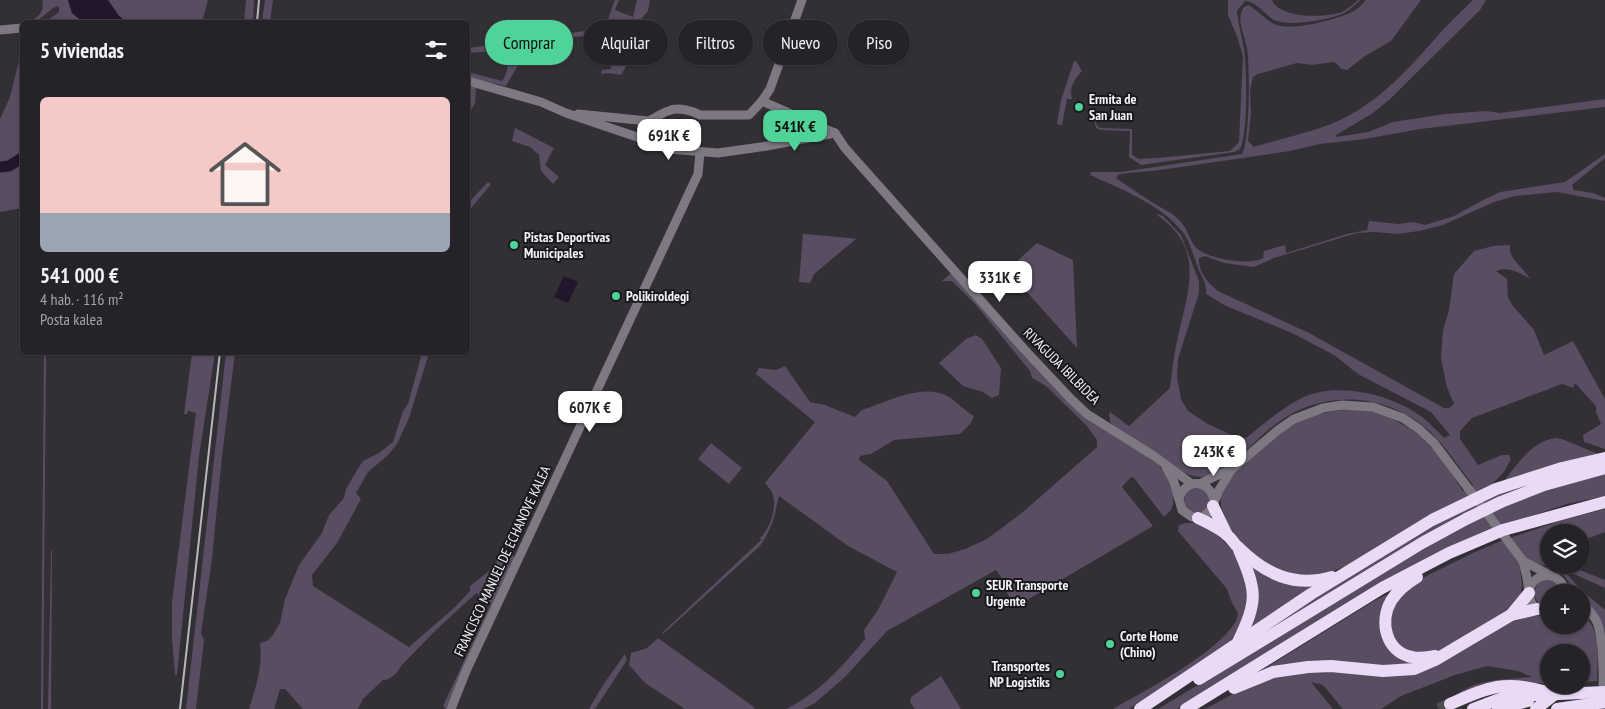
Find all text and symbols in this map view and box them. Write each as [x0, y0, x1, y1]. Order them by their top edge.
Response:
chip: Comprar [485, 20, 573, 65]
chip: Alquilar [583, 20, 668, 65]
chip: Filtros [678, 20, 753, 65]
chip: Nuevo [763, 20, 838, 65]
chip: Piso [848, 20, 910, 65]
icon: filters [422, 36, 450, 64]
text: 5 viviendas [40, 37, 124, 64]
place label: Ermita de San Juan [1089, 90, 1137, 124]
marker: Ermita de San Juan [1073, 101, 1085, 113]
pin: 541K € [754, 110, 836, 152]
text: 541K € [774, 116, 816, 136]
pin: 691K € [628, 119, 710, 161]
text: 691K € [648, 125, 690, 145]
icon: home [200, 129, 290, 219]
place label: Pistas Deportivas Municipales [524, 228, 610, 262]
marker: Pistas Deportivas Municipales [508, 239, 520, 251]
pin: 331K € [959, 260, 1041, 303]
text: 541 000 € [40, 262, 119, 289]
text: 331K € [979, 267, 1021, 287]
place label: Polikiroldegi [626, 287, 689, 305]
text: 4 hab. · 116 m² [40, 289, 124, 309]
marker: Polikiroldegi [610, 290, 622, 302]
text: Posta kalea [40, 309, 103, 329]
street label: RIVAGUDA IBILBIDEA [1020, 324, 1104, 408]
pin: 607K € [549, 390, 631, 433]
text: 607K € [569, 397, 611, 417]
pin: 243K € [1173, 434, 1255, 477]
text: 243K € [1193, 441, 1235, 461]
street label: FRANCISCO MANUEL DE ECHANOVE KALEA [450, 462, 554, 659]
map controls [1540, 524, 1590, 694]
button: layers [1540, 524, 1590, 574]
place label: SEUR Transporte Urgente [986, 576, 1068, 610]
button: + [1540, 584, 1590, 634]
marker: SEUR Transporte Urgente [970, 587, 982, 599]
place label: Corte Home (Chino) [1120, 627, 1179, 661]
marker: Corte Home (Chino) [1104, 638, 1116, 650]
button: − [1540, 644, 1590, 694]
place label: Transportes NP Logistiks [989, 657, 1050, 691]
marker: Transportes NP Logistiks [1054, 668, 1066, 680]

